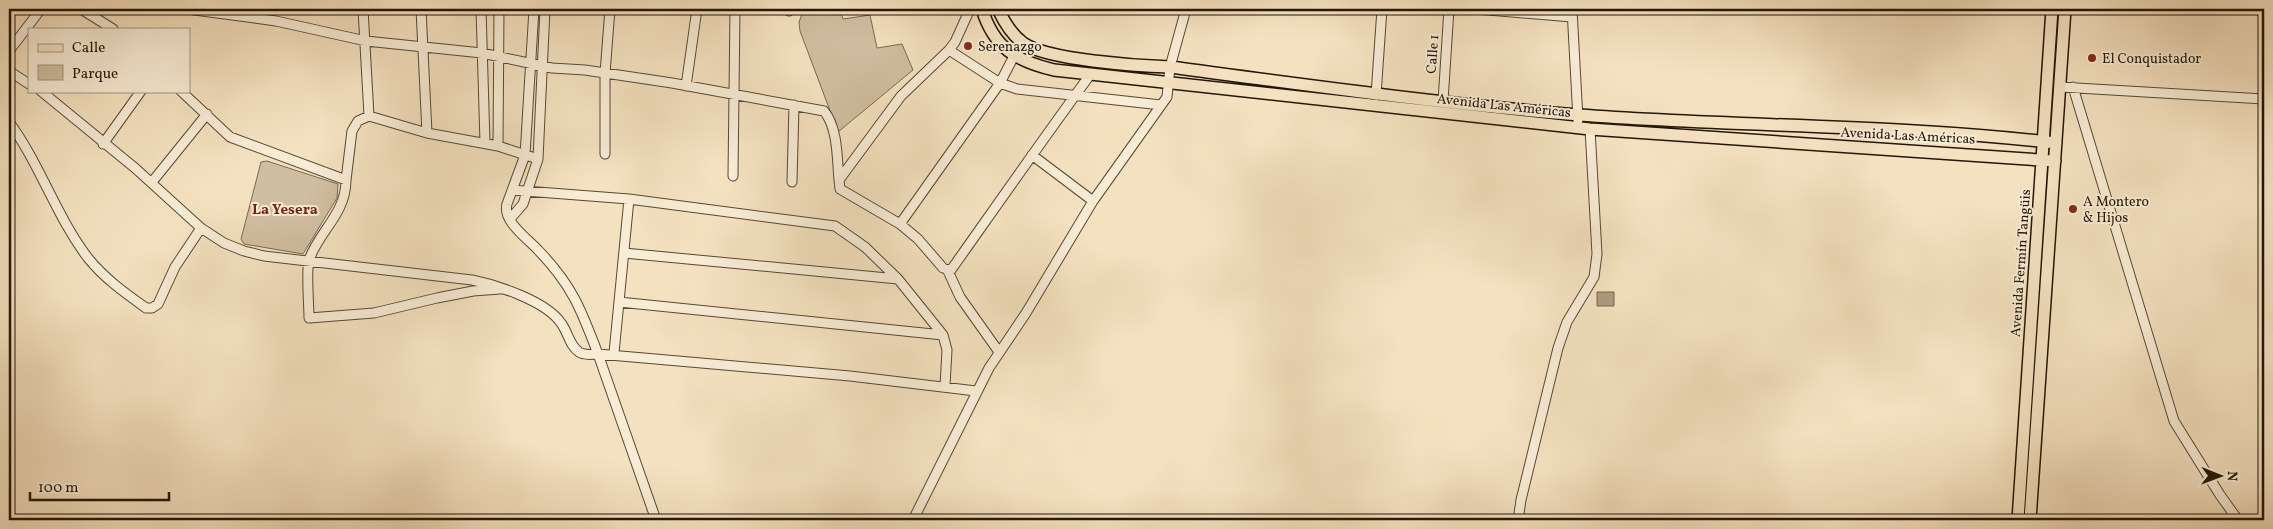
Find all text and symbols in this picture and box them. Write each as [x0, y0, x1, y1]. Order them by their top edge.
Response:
legend [28, 28, 190, 92]
street label: Calle 1 [1423, 34, 1444, 74]
text: Calle [72, 38, 105, 59]
place label: Serenazgo [978, 38, 1042, 57]
marker: Serenazgo [962, 40, 974, 52]
place label: El Conquistador [2102, 50, 2201, 69]
marker: El Conquistador [2086, 52, 2098, 64]
text: Parque [72, 64, 118, 85]
street label: Avenida Las Américas [1436, 90, 1572, 123]
street label: Avenida Las Américas [1840, 123, 1976, 150]
street label: Avenida Fermín Tangüis [2007, 189, 2036, 338]
place label: A Montero & Hijos [2083, 193, 2149, 228]
district label: La Yesera [252, 200, 318, 221]
marker: A Montero & Hijos [2067, 203, 2079, 215]
north arrow [2196, 452, 2246, 502]
scale bar [30, 469, 169, 501]
text: N [2222, 471, 2241, 481]
text: 100 m [38, 478, 78, 499]

